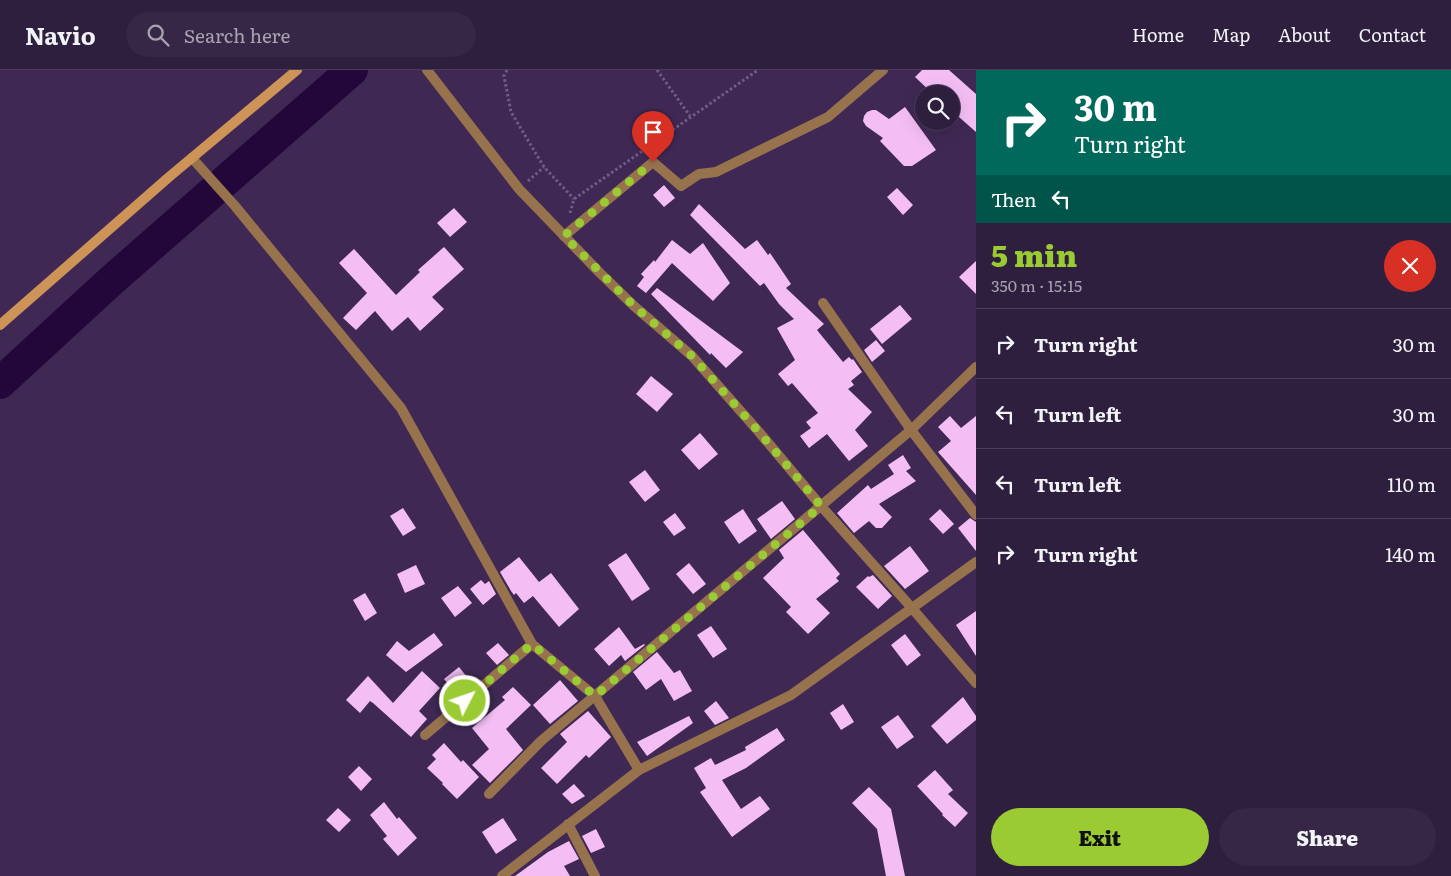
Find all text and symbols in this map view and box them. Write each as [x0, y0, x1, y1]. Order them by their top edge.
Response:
search box [126, 12, 476, 57]
text: Navio [25, 17, 96, 52]
icon: search [144, 21, 172, 49]
text: Search here [184, 21, 290, 49]
text: Home [1132, 21, 1184, 48]
text: Map [1212, 21, 1250, 48]
text: About [1278, 21, 1331, 48]
text: Contact [1359, 21, 1426, 48]
text: 30 m [1074, 80, 1157, 132]
map controls [915, 85, 960, 130]
button: search [915, 85, 960, 130]
icon: right [991, 90, 1056, 155]
pin [632, 111, 674, 162]
icon: arrive [639, 118, 667, 146]
text: Turn right [1074, 127, 1186, 160]
text: Then [991, 185, 1037, 213]
icon: left [1047, 185, 1075, 213]
text: 5 min [991, 232, 1077, 276]
button: close [1384, 240, 1436, 292]
text: 350 m · 15:15 [991, 273, 1082, 297]
icon: right [991, 330, 1019, 358]
text: Turn right [1034, 330, 1138, 358]
text: 30 m [1392, 330, 1436, 358]
icon: left [991, 400, 1019, 428]
text: Turn left [1034, 400, 1121, 428]
text: 30 m [1392, 400, 1436, 428]
icon: left [991, 470, 1019, 498]
text: Turn left [1034, 470, 1121, 498]
text: 110 m [1387, 470, 1436, 498]
icon: right [991, 540, 1019, 568]
text: Turn right [1034, 540, 1138, 568]
text: 140 m [1385, 540, 1436, 568]
position arrow [438, 674, 490, 726]
button: Exit [991, 808, 1209, 866]
button: Share [1219, 808, 1436, 866]

